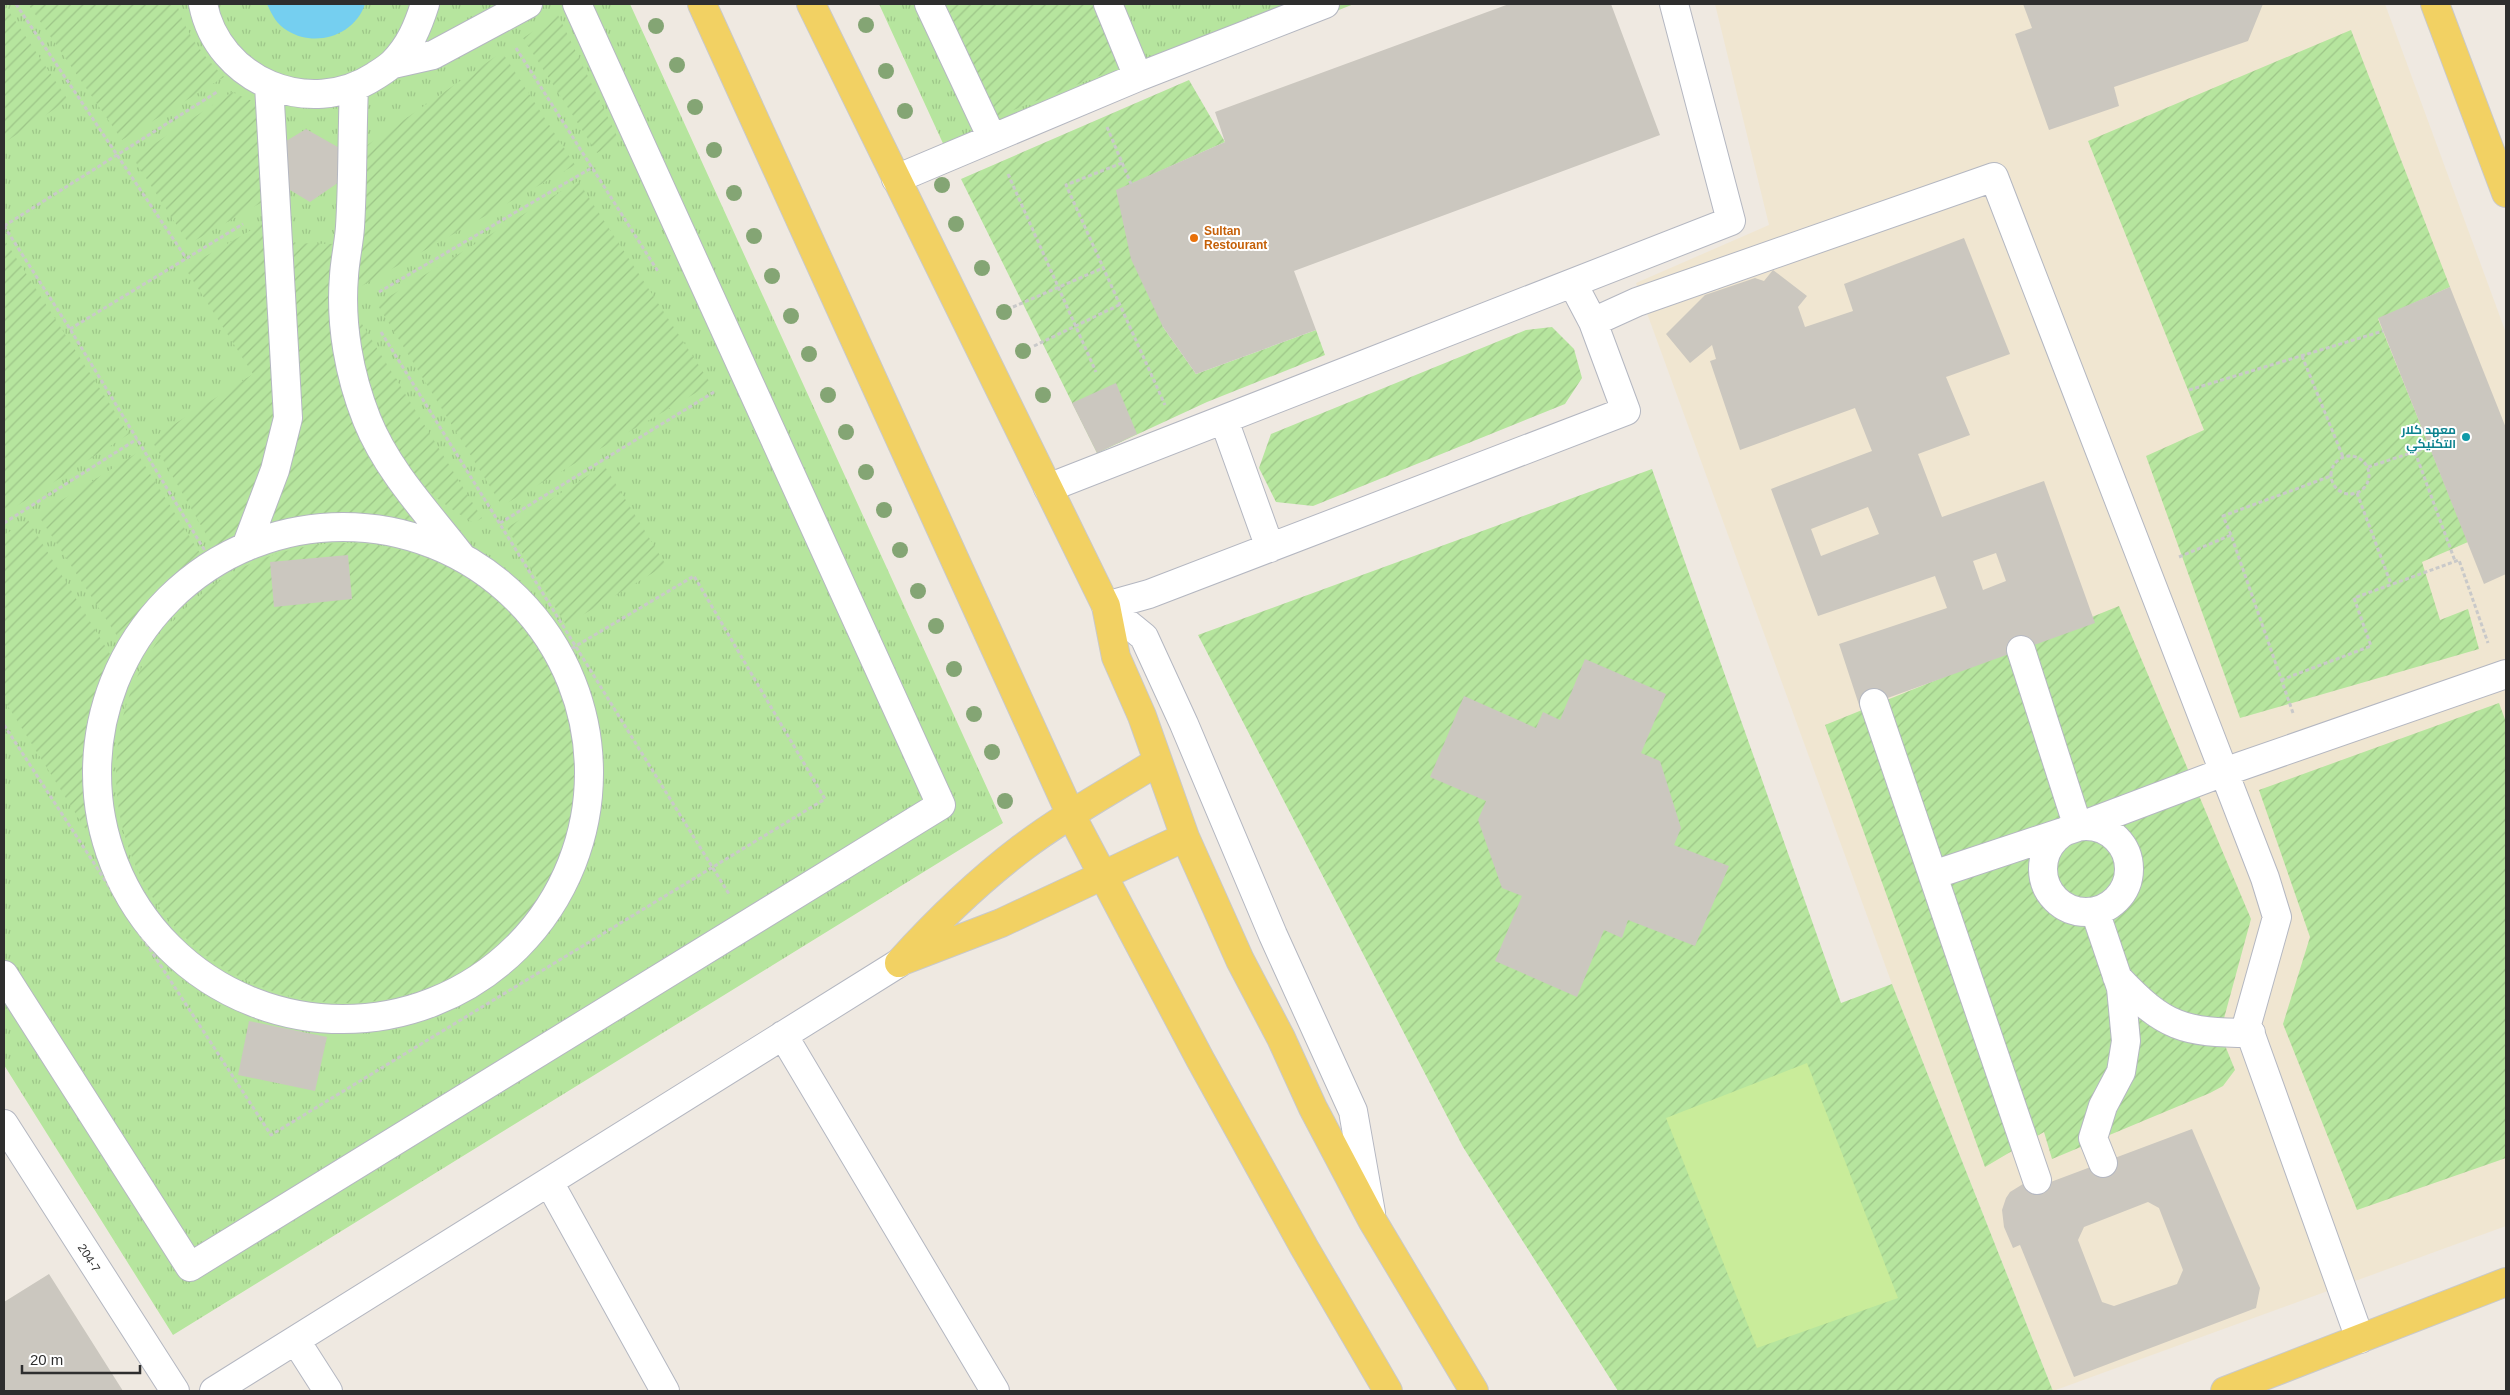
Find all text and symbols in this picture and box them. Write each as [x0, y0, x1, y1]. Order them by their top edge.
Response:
place label: Sultan Restourant [1204, 224, 1267, 252]
marker: Sultan Restourant [1188, 232, 1200, 244]
place label: معهد كلار التكنيكي [2400, 423, 2456, 454]
marker: معهد كلار التكنيكي [2460, 431, 2472, 443]
street label: 204-7 [75, 1241, 103, 1275]
scale bar [22, 1342, 140, 1374]
text: 20 m [30, 1351, 63, 1368]

